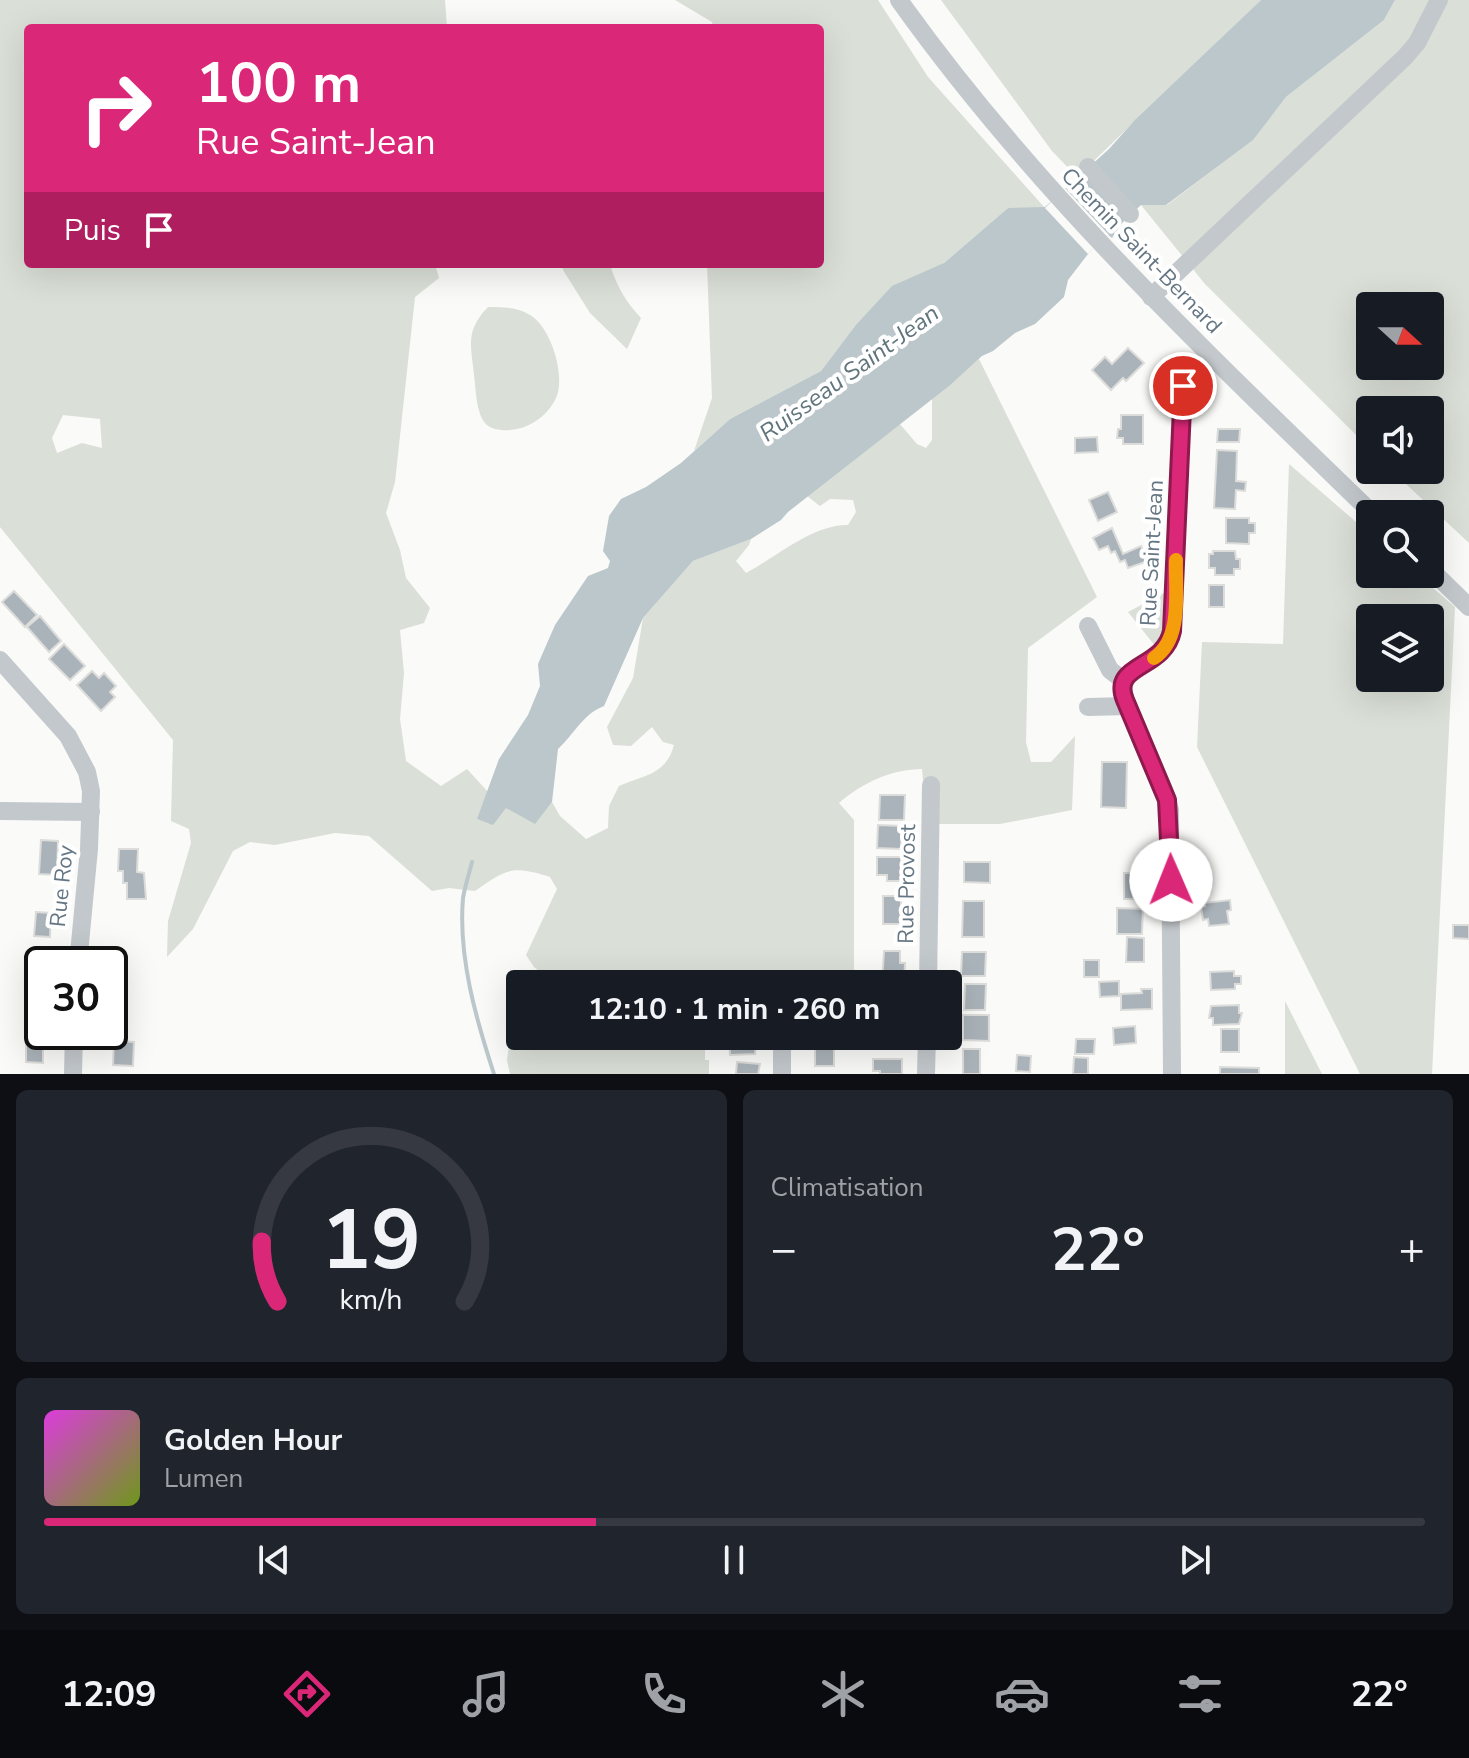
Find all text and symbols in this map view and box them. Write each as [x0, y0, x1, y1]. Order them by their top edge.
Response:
text: 100 m [196, 45, 361, 122]
icon: right [64, 56, 168, 160]
text: Rue Saint-Jean [196, 118, 436, 167]
street label: Chemin Saint-Bernard [1054, 161, 1228, 340]
icon: arrive [137, 208, 181, 252]
text: Puis [64, 210, 121, 251]
north arrow [1356, 292, 1444, 380]
map controls [1356, 292, 1444, 692]
water label: Ruisseau Saint-Jean [753, 297, 945, 449]
pin [1149, 352, 1217, 420]
icon: arrive [1161, 364, 1205, 408]
button: sound [1356, 396, 1444, 484]
street label: Rue Saint-Jean [1133, 479, 1171, 627]
button: search [1356, 500, 1444, 588]
button: layers [1356, 604, 1444, 692]
street label: Rue Provost [891, 824, 923, 944]
position arrow [1129, 838, 1213, 922]
street label: Rue Roy [43, 843, 81, 929]
speed limit sign: 30 [24, 946, 128, 1050]
text: 12:10 · 1 min · 260 m [588, 989, 880, 1030]
text: Climatisation [771, 1170, 924, 1205]
text: 19 [321, 1184, 421, 1297]
text: 22° [1050, 1209, 1145, 1291]
text: − [771, 1220, 797, 1280]
text: + [1399, 1220, 1425, 1280]
text: km/h [340, 1280, 403, 1319]
text: Golden Hour [164, 1420, 342, 1461]
text: Lumen [164, 1461, 243, 1496]
icon: previous [252, 1538, 296, 1582]
icon: pause [712, 1538, 756, 1582]
icon: next [1173, 1538, 1217, 1582]
icon: directions [279, 1666, 335, 1722]
icon: music [458, 1666, 514, 1722]
icon: phone [636, 1666, 692, 1722]
icon: climate [815, 1666, 871, 1722]
icon: car [994, 1666, 1050, 1722]
icon: filters [1172, 1666, 1228, 1722]
text: 12:09 [61, 1670, 157, 1719]
text: 22° [1351, 1670, 1408, 1719]

